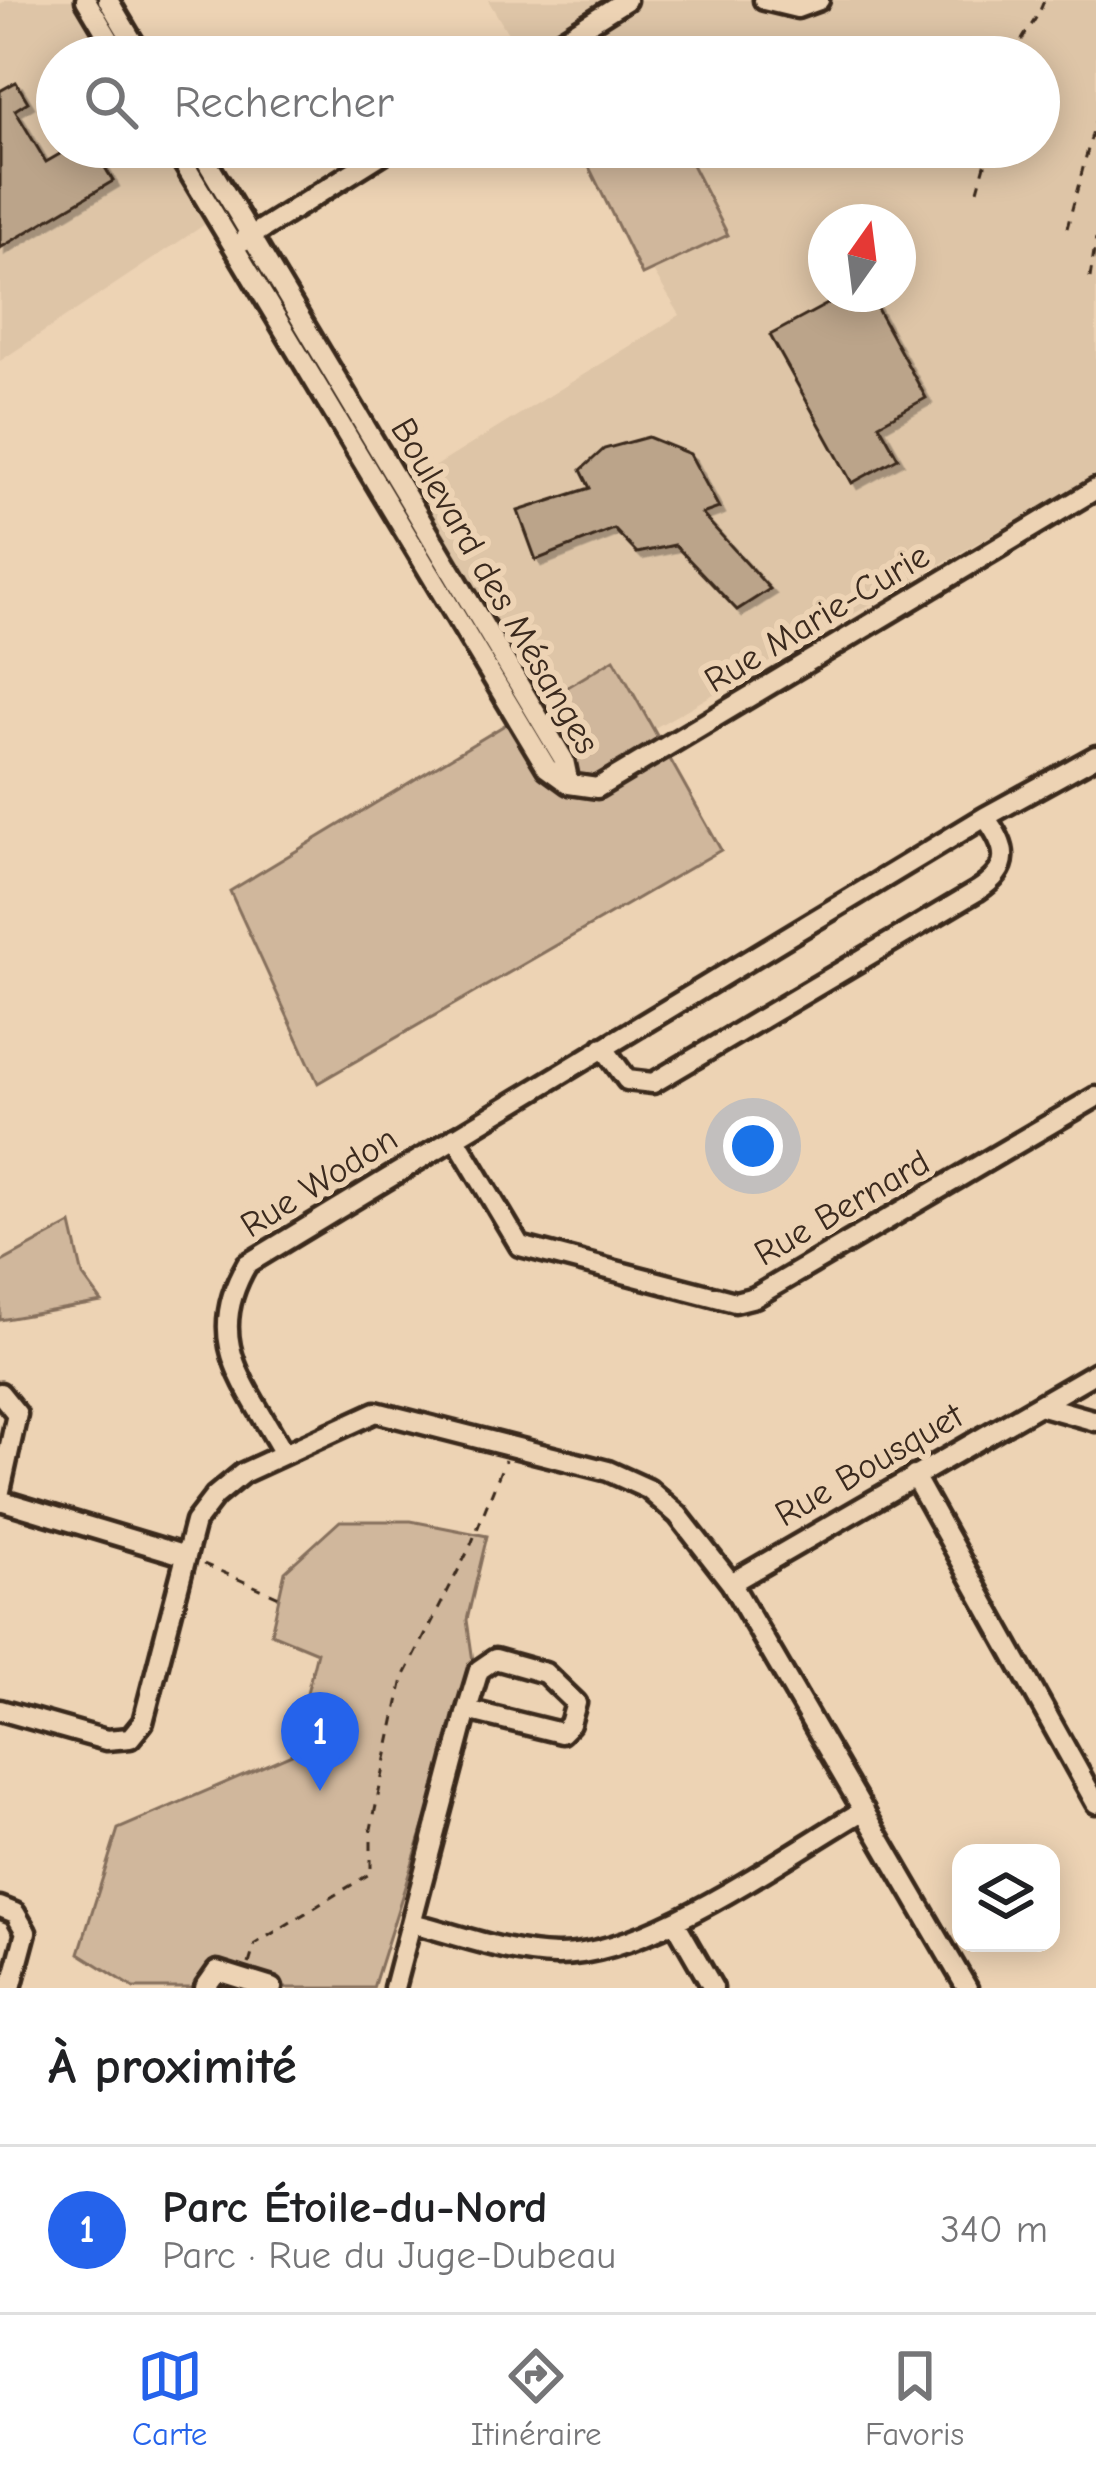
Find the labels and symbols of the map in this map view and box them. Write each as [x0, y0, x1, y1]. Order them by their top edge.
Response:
north arrow [808, 204, 916, 312]
street label: Boulevard des Mésanges [382, 411, 608, 761]
street label: Rue Marie-Curie [697, 535, 937, 701]
your location [723, 1116, 783, 1176]
street label: Rue Wodon [233, 1118, 405, 1246]
street label: Rue Bernard [747, 1141, 937, 1275]
street label: Rue Bousquet [768, 1394, 972, 1535]
pin: 1 [281, 1692, 359, 1791]

